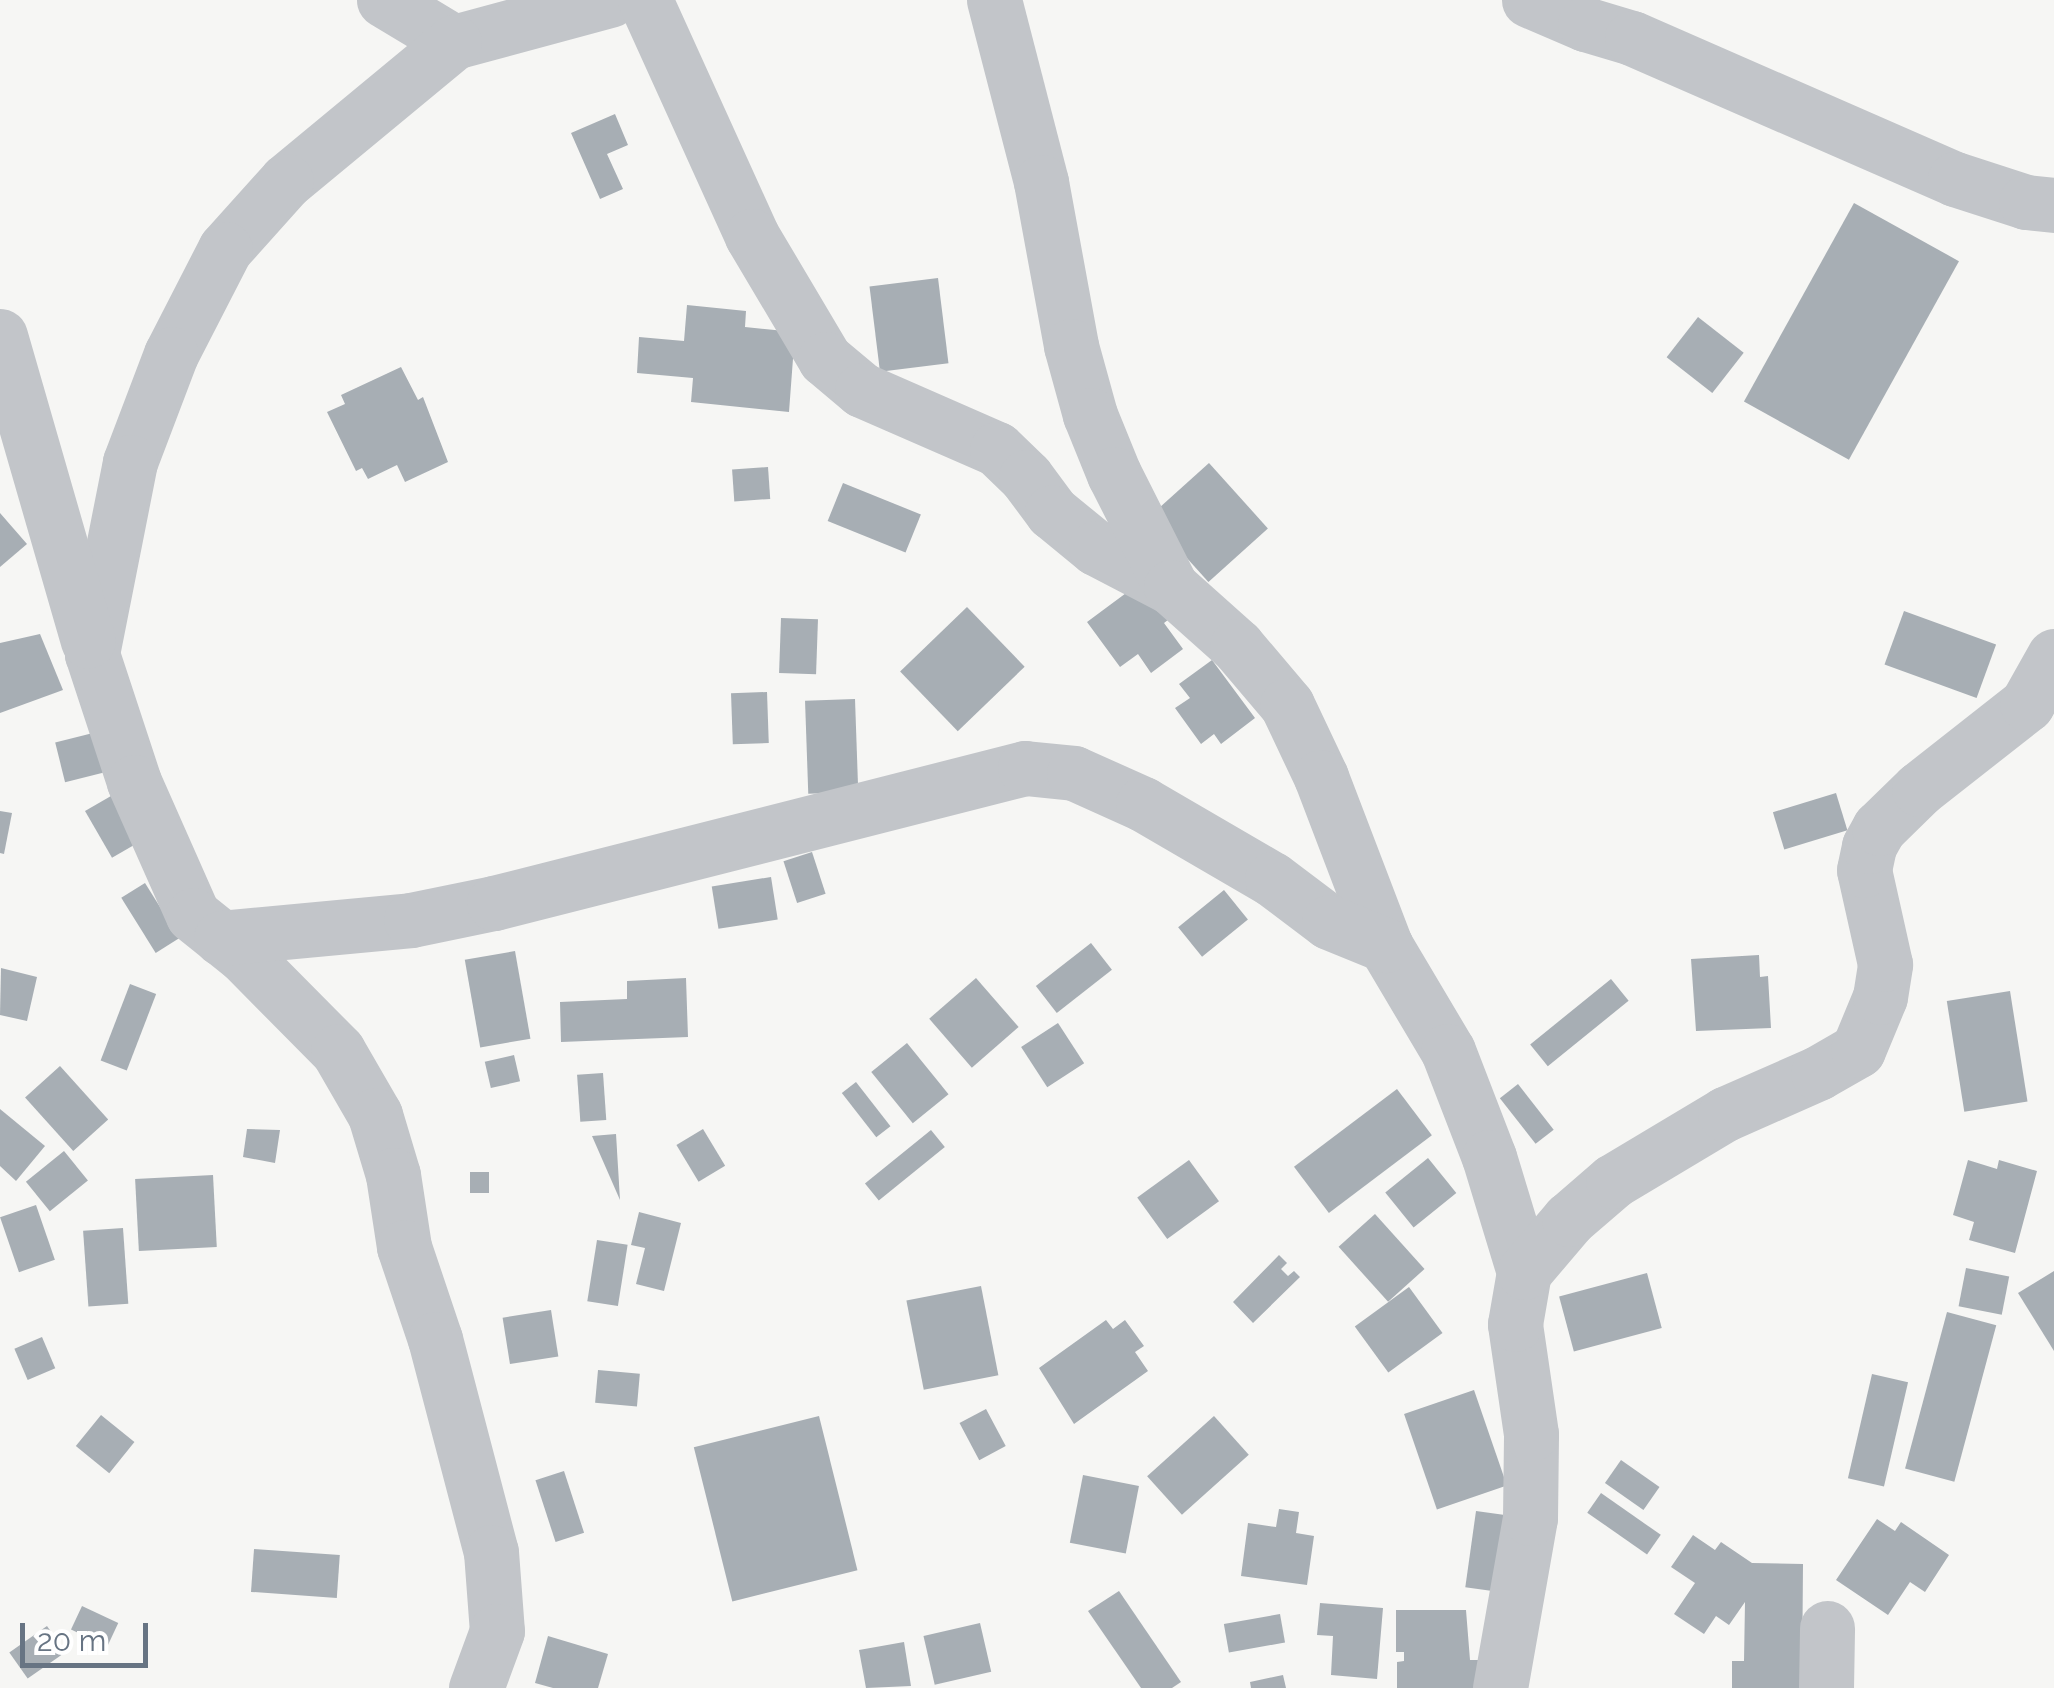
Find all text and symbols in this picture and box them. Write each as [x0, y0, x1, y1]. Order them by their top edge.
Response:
scale bar [25, 1603, 152, 1665]
text: 20 m [37, 1623, 106, 1658]

